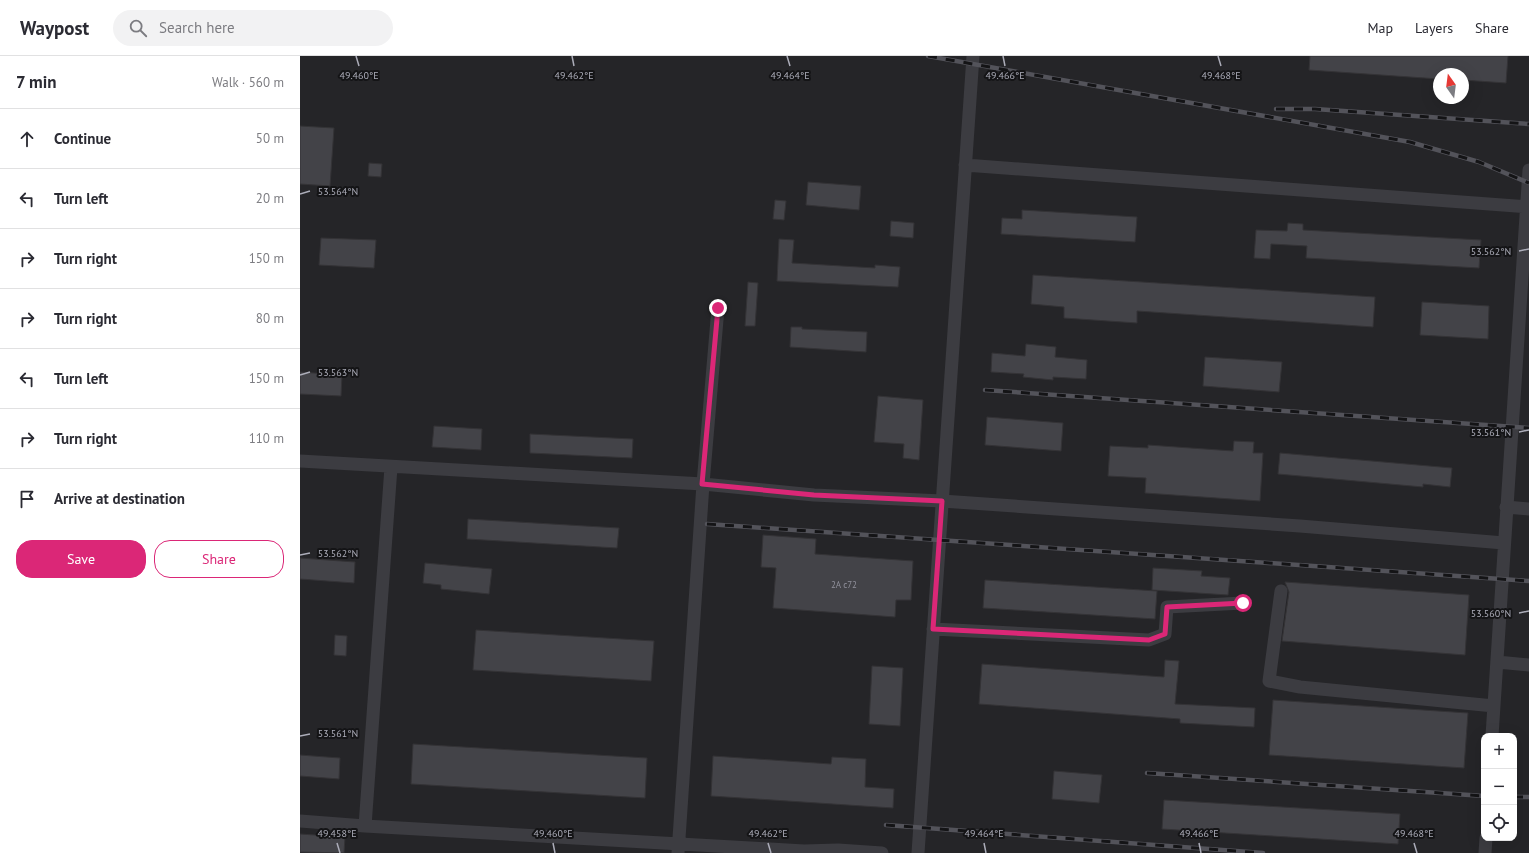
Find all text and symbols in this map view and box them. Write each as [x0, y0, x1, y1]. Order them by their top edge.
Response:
search box [113, 10, 393, 46]
text: Waypost [20, 16, 89, 40]
icon: search [127, 17, 149, 39]
text: Search here [159, 18, 235, 37]
text: Map [1367, 19, 1393, 37]
text: Layers [1415, 19, 1453, 37]
text: Share [1475, 19, 1509, 37]
north arrow [1433, 68, 1469, 104]
text: 49.460°E [340, 69, 379, 82]
text: 49.462°E [555, 69, 594, 82]
text: 49.464°E [771, 69, 810, 82]
text: 49.466°E [986, 69, 1025, 82]
text: 49.468°E [1202, 69, 1241, 82]
text: 7 min [16, 71, 57, 93]
text: Walk · 560 m [212, 74, 284, 91]
icon: ahead [16, 128, 38, 150]
text: Continue [54, 129, 111, 148]
text: 50 m [256, 130, 284, 147]
text: 53.564°N [318, 185, 358, 198]
icon: left [16, 188, 38, 210]
text: Turn left [54, 189, 108, 208]
text: 20 m [256, 190, 284, 207]
text: 53.562°N [1471, 245, 1511, 258]
icon: right [16, 248, 38, 270]
text: Turn right [54, 249, 117, 268]
text: 150 m [249, 250, 284, 267]
route end [709, 299, 727, 317]
icon: right [16, 308, 38, 330]
text: Turn right [54, 309, 117, 328]
text: 80 m [256, 310, 284, 327]
text: 53.563°N [318, 366, 358, 379]
icon: left [16, 368, 38, 390]
text: Turn left [54, 369, 108, 388]
text: 150 m [249, 370, 284, 387]
text: 53.561°N [1471, 426, 1511, 439]
icon: right [16, 428, 38, 450]
text: Turn right [54, 429, 117, 448]
text: 110 m [249, 430, 284, 447]
icon: arrive [16, 488, 38, 510]
text: Arrive at destination [54, 489, 185, 508]
button: Save [16, 540, 146, 578]
button: Share [154, 540, 284, 578]
text: 53.562°N [318, 547, 358, 560]
house number: 2А с72 [831, 579, 857, 590]
route start [1234, 594, 1252, 612]
text: 53.560°N [1471, 607, 1511, 620]
text: 53.561°N [318, 727, 358, 740]
map controls [1481, 733, 1517, 841]
button: + [1481, 733, 1517, 769]
button: − [1481, 769, 1517, 805]
button: locate [1481, 805, 1517, 841]
text: 49.458°E [318, 827, 357, 840]
text: 49.460°E [534, 827, 573, 840]
text: 49.462°E [749, 827, 788, 840]
text: 49.464°E [965, 827, 1004, 840]
text: 49.466°E [1180, 827, 1219, 840]
text: 49.468°E [1395, 827, 1434, 840]

